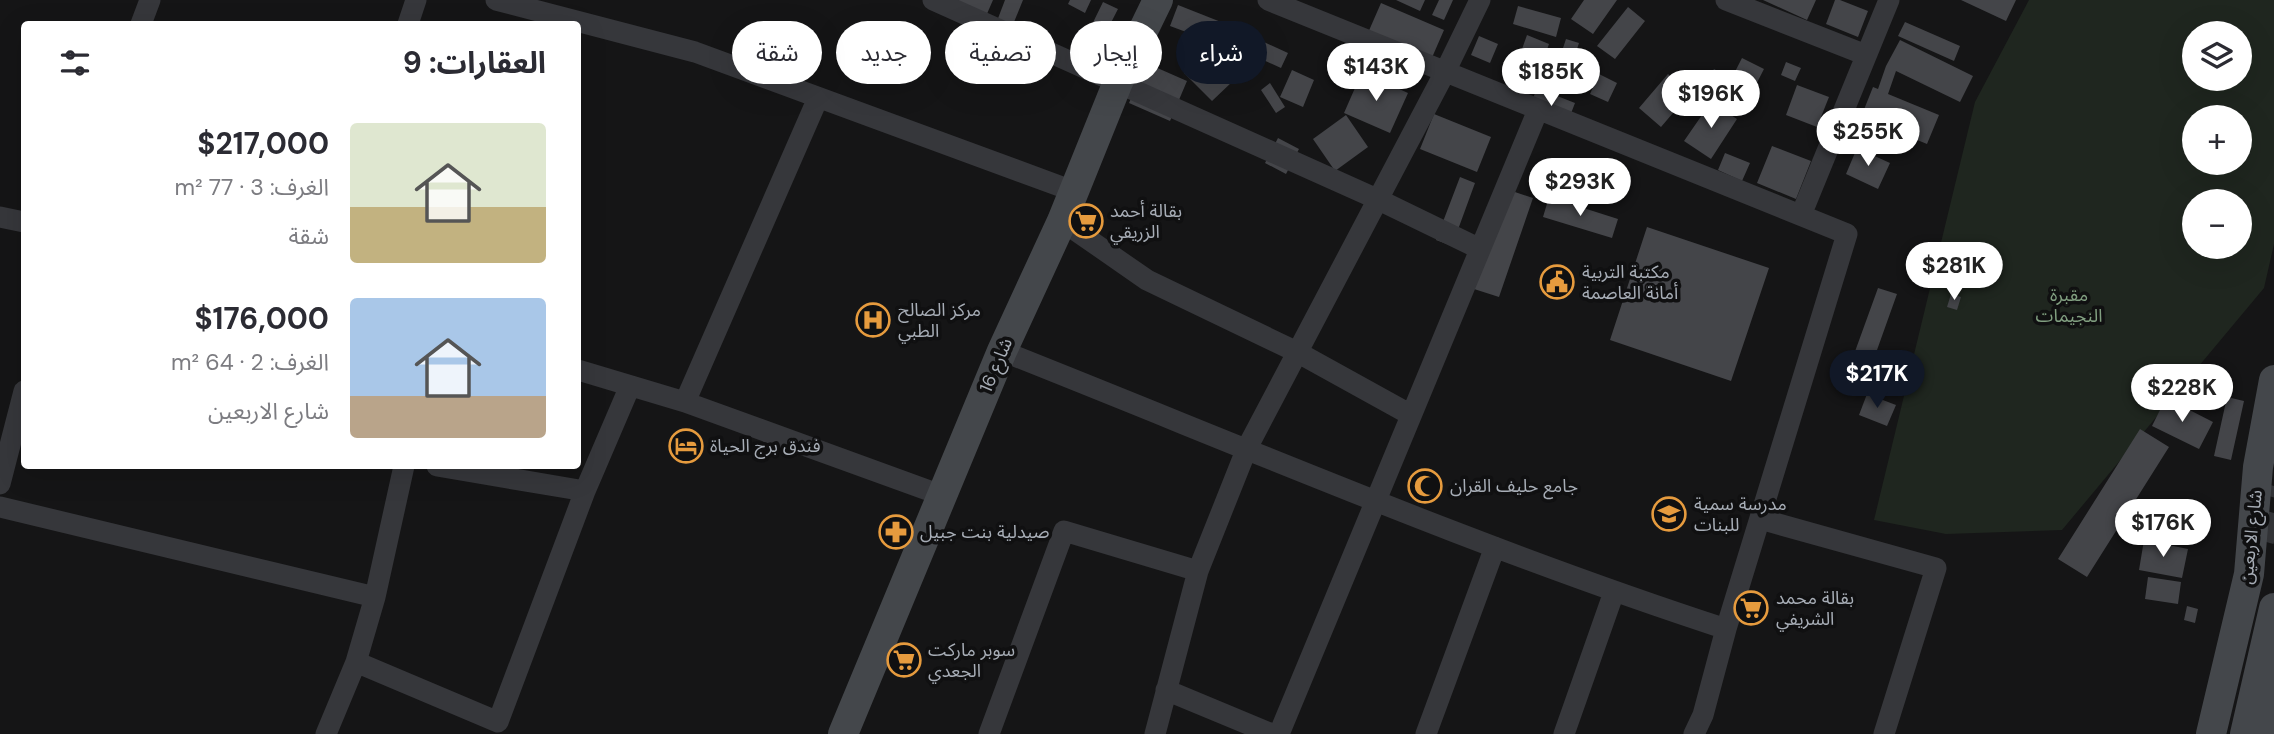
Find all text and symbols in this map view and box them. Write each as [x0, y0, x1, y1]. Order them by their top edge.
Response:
chip: شقة [732, 21, 822, 84]
chip: جديد [836, 21, 931, 84]
chip: تصفية [945, 21, 1056, 84]
chip: إيجار [1070, 21, 1162, 84]
chip: شراء [1176, 21, 1267, 84]
map controls [2182, 21, 2252, 259]
button: layers [2182, 21, 2252, 91]
text: العقارات: 9 [403, 43, 546, 82]
pin: $143K [1327, 43, 1425, 103]
icon: filters [56, 44, 94, 82]
pin: $185K [1502, 48, 1600, 108]
text: $143K [1343, 51, 1409, 81]
text: $185K [1518, 56, 1584, 86]
pin: $196K [1662, 71, 1760, 130]
text: $196K [1678, 78, 1744, 108]
button: + [2182, 105, 2252, 175]
pin: $255K [1819, 108, 1917, 168]
text: $255K [1833, 116, 1903, 146]
text: $217,000 [197, 124, 329, 163]
icon: home [406, 151, 490, 235]
pin: $293K [1531, 158, 1629, 218]
text: $293K [1545, 166, 1615, 196]
text: الغرف: 3 · 77 m² [175, 172, 329, 202]
button: − [2182, 189, 2252, 259]
place label: بقالة أحمد الزريقي [1110, 199, 1182, 245]
supermarket icon: بقالة أحمد الزريقي [1067, 202, 1105, 240]
text: شقة [288, 221, 329, 251]
pin: $281K [1905, 243, 2003, 302]
text: $281K [1922, 250, 1986, 280]
place label: مكتبة التربية أمانة العاصمة [1582, 260, 1678, 305]
public building icon: مكتبة التربية أمانة العاصمة [1538, 263, 1576, 301]
park label: مقبرة النجيمات [2036, 283, 2102, 328]
place label: مركز الصالح الطبي [898, 298, 981, 344]
text: $176,000 [194, 299, 329, 338]
hospital icon: مركز الصالح الطبي [854, 301, 892, 339]
icon: home [406, 326, 490, 410]
street label: شارع 16 [974, 334, 1020, 397]
text: الغرف: 2 · 64 m² [171, 347, 329, 377]
pin: $217K [1828, 350, 1926, 410]
text: $217K [1846, 358, 1908, 388]
pin: $228K [2133, 364, 2231, 424]
text: $228K [2147, 372, 2217, 402]
text: شارع الاربعين [208, 396, 329, 426]
hotel icon: فندق برج الحياة [667, 427, 705, 465]
place label: فندق برج الحياة [710, 434, 820, 459]
mosque icon: جامع حليف القران [1406, 467, 1444, 505]
place label: جامع حليف القران [1450, 474, 1578, 500]
street label: شارع الاربعين [2234, 489, 2270, 586]
place label: مدرسة سمية للبنات [1694, 492, 1787, 537]
school or university icon: مدرسة سمية للبنات [1650, 495, 1688, 533]
pin: $176K [2114, 500, 2212, 559]
text: $176K [2131, 507, 2195, 537]
pharmacy icon: صيدلية بنت جبيل [877, 513, 915, 551]
place label: صيدلية بنت جبيل [920, 520, 1050, 544]
place label: بقالة محمد الشريفي [1776, 586, 1854, 632]
supermarket icon: بقالة محمد الشريفي [1732, 589, 1770, 627]
place label: سوبر ماركت الجعدي [928, 638, 1015, 684]
supermarket icon: سوبر ماركت الجعدي [885, 641, 923, 679]

